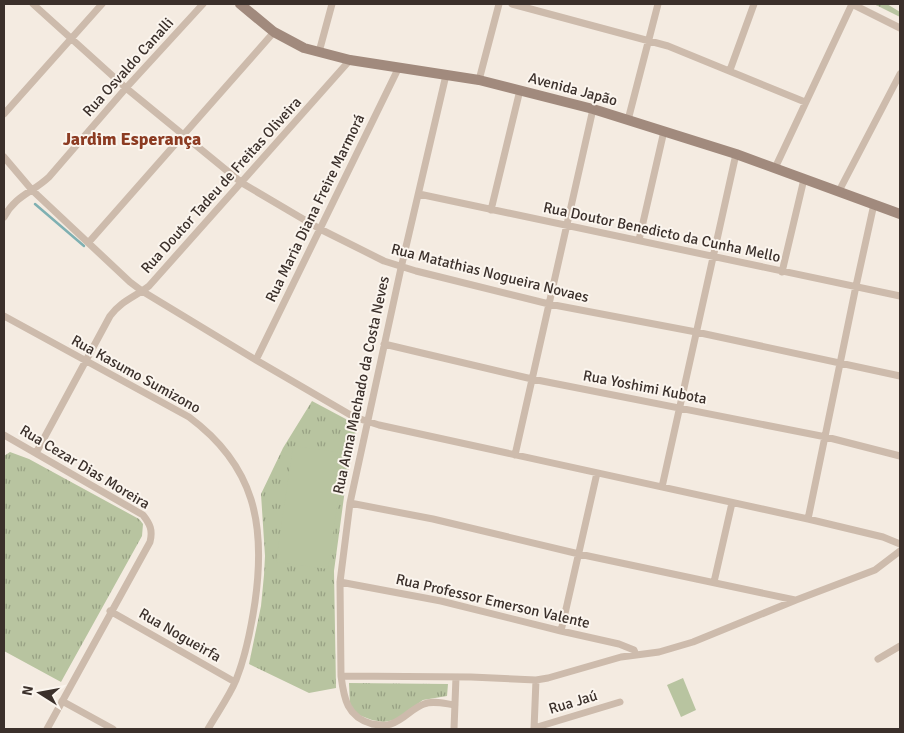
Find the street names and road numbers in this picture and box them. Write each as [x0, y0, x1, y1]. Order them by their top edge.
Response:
street label: Rua Osvaldo Canalli [79, 14, 177, 120]
street label: Avenida Japão [527, 68, 620, 110]
street label: Rua Doutor Tadeu de Freitas Oliveira [137, 93, 305, 277]
street label: Rua Maria Diana Freire Marmorá [262, 111, 368, 305]
street label: Rua Doutor Benedicto da Cunha Mello [542, 198, 782, 266]
street label: Rua Matathias Nogueira Novaes [389, 240, 591, 306]
street label: Rua Anna Machado da Costa Neves [329, 274, 393, 496]
street label: Rua Kasumo Sumizono [68, 331, 204, 417]
street label: Rua Yoshimi Kubota [582, 366, 708, 408]
street label: Rua Cezar Dias Moreira [17, 421, 153, 513]
street label: Rua Professor Emerson Valente [394, 570, 592, 632]
street label: Rua Nogueirfa [136, 604, 224, 666]
street label: Rua Jaú [546, 686, 600, 718]

